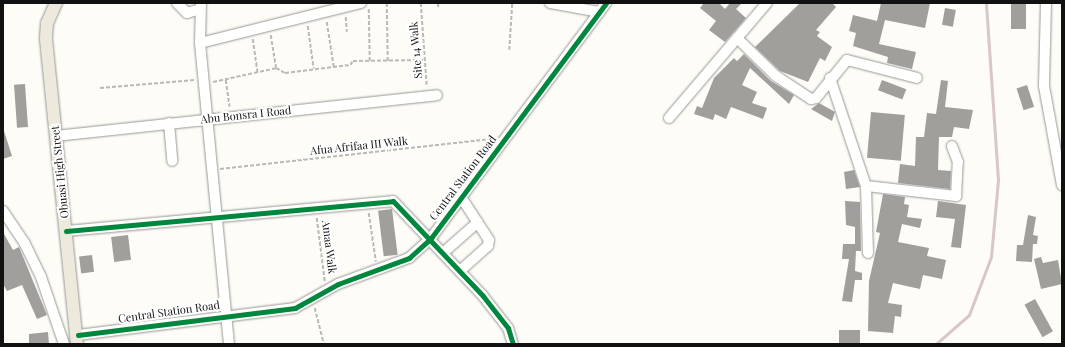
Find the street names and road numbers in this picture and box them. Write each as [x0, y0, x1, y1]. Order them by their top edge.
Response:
street label: Site 14 Walk [407, 21, 425, 79]
street label: Abu Bonsra I Road [200, 104, 292, 126]
street label: Obuasi High Street [49, 125, 71, 219]
street label: Central Station Road [427, 133, 499, 223]
street label: Afua Afrifaa III Walk [309, 134, 409, 158]
street label: Amaa Walk [319, 219, 339, 275]
street label: Central Station Road [117, 298, 221, 326]

